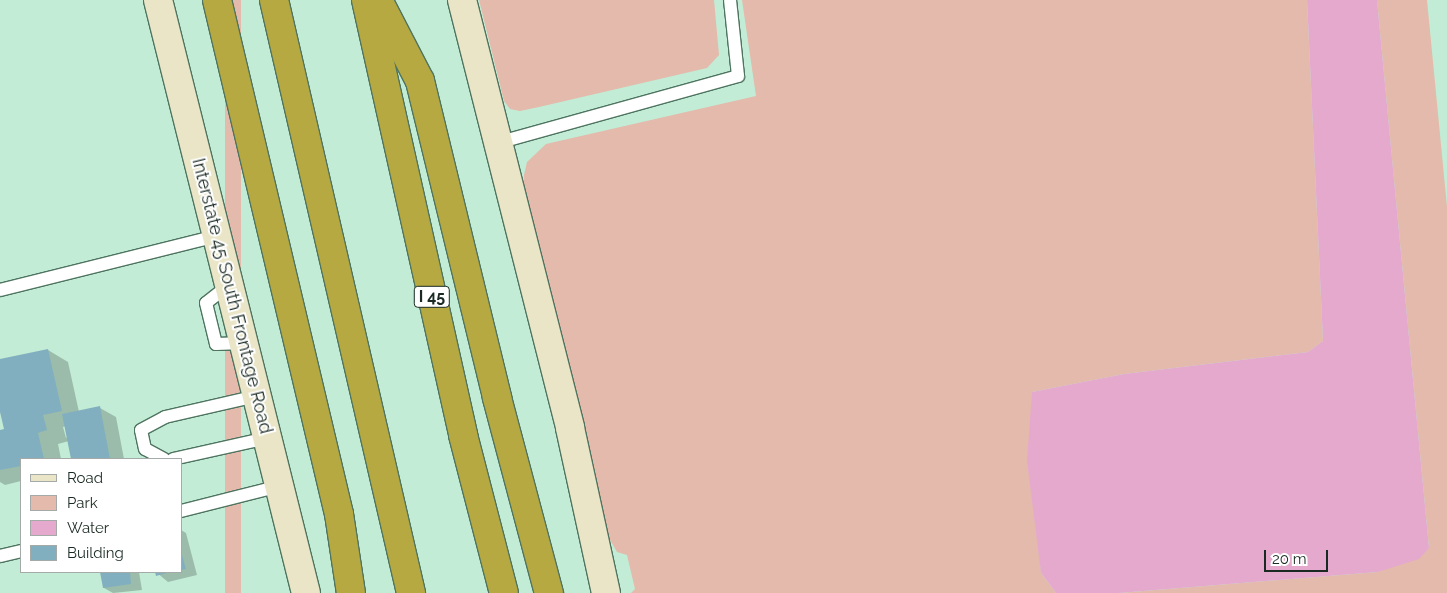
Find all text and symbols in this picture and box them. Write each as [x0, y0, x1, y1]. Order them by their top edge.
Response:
street label: Interstate 45 South Frontage Road [187, 156, 277, 436]
road number: I 45 [413, 284, 451, 310]
legend [20, 458, 182, 573]
text: Road [67, 469, 103, 487]
text: Park [67, 494, 98, 512]
text: Water [67, 519, 109, 537]
scale bar [1267, 540, 1331, 572]
text: Building [67, 544, 124, 562]
text: 20 m [1272, 550, 1307, 568]

